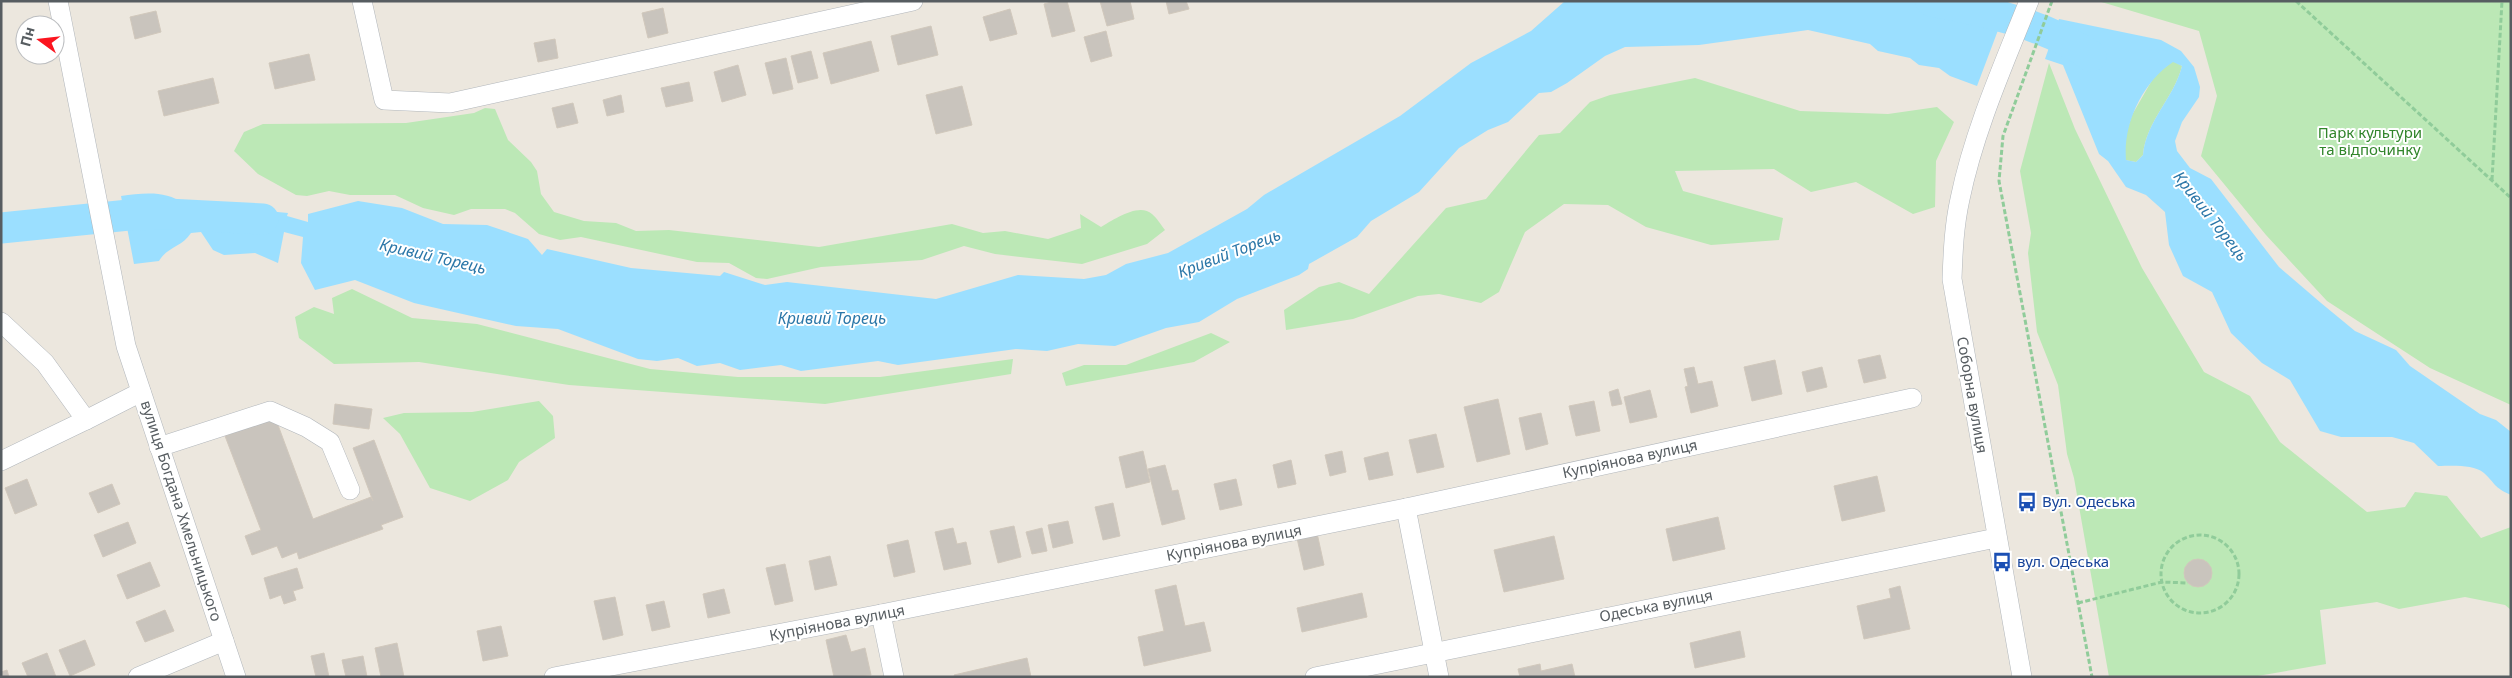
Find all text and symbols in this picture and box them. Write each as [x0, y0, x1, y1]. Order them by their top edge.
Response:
north arrow [15, 15, 65, 65]
text: Пн [15, 24, 39, 49]
park label: Парк культури та відпочинку [2318, 122, 2422, 159]
water label: Кривий Торець [2169, 166, 2253, 266]
water label: Кривий Торець [1174, 223, 1284, 283]
water label: Кривий Торець [378, 233, 488, 279]
water label: Кривий Торець [778, 307, 886, 329]
street label: Соборна вулиця [1953, 335, 1993, 455]
street label: вулиця Богдана Хмельницького [137, 398, 227, 624]
street label: Купріянова вулиця [1560, 434, 1699, 482]
bus stop icon: Вул. Одеська [2016, 491, 2038, 513]
place label: Вул. Одеська [2042, 491, 2136, 511]
street label: Купріянова вулиця [1164, 519, 1303, 565]
bus stop icon: вул. Одеська [1991, 551, 2013, 573]
place label: вул. Одеська [2017, 551, 2109, 571]
street label: Одеська вулиця [1597, 584, 1714, 626]
street label: Купріянова вулиця [767, 599, 906, 645]

